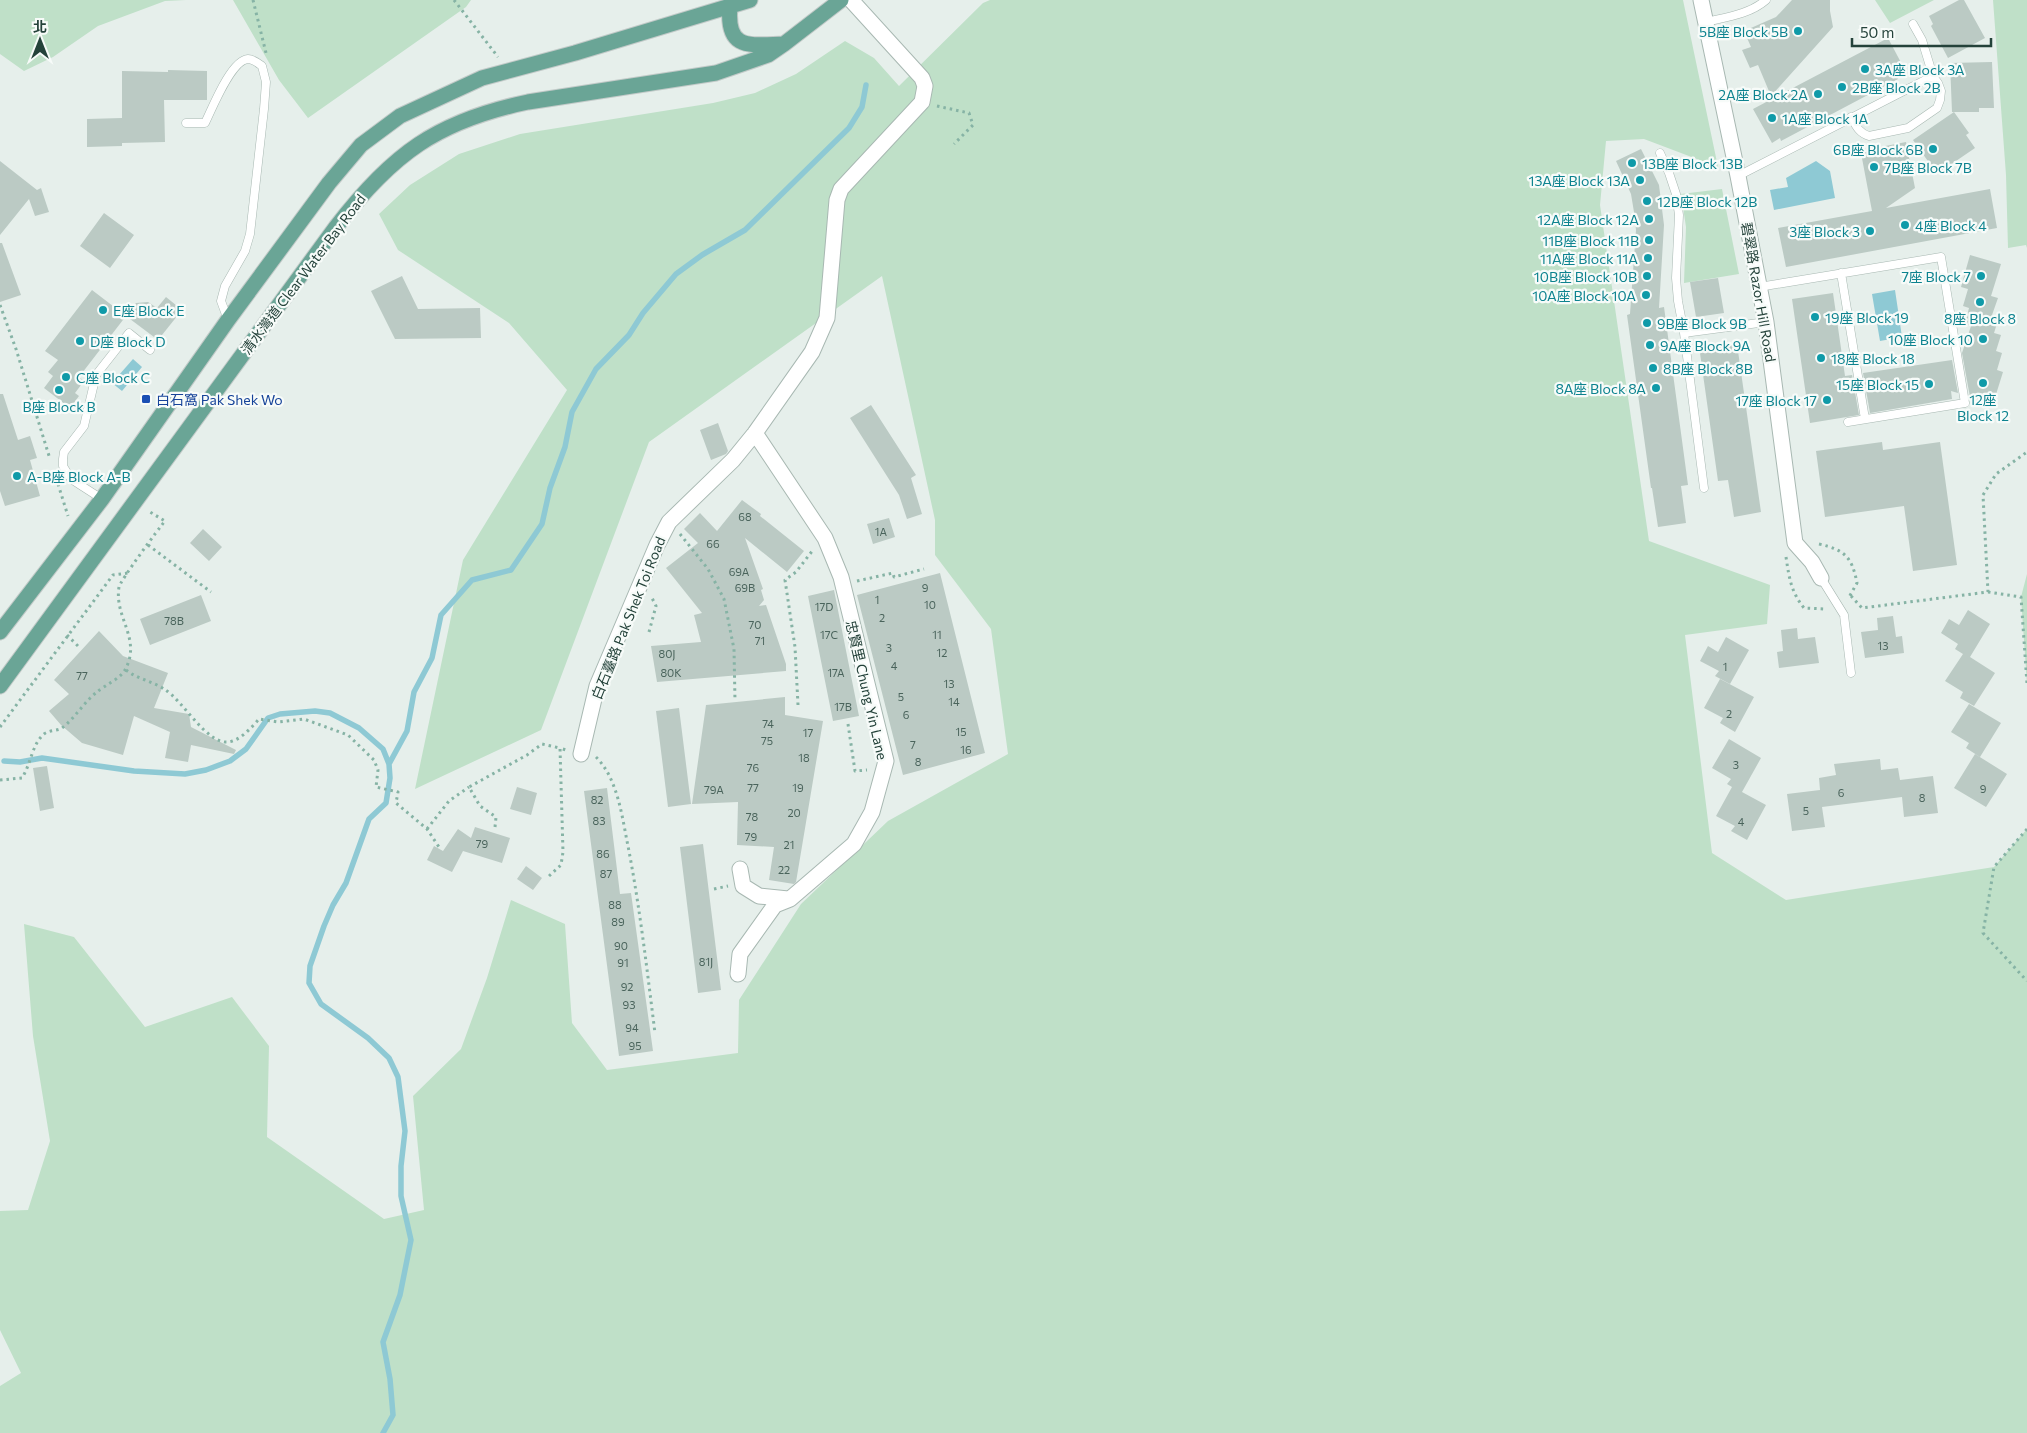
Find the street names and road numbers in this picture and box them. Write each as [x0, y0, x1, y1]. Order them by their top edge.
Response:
street label: 清水灣道 Clear Water Bay Road [237, 191, 369, 357]
street label: 碧翠路 Razor Hill Road [1738, 221, 1780, 363]
street label: 白石臺路 Pak Shek Toi Road [587, 534, 669, 702]
street label: 忠賢里 Chung Yin Lane [843, 619, 891, 761]

